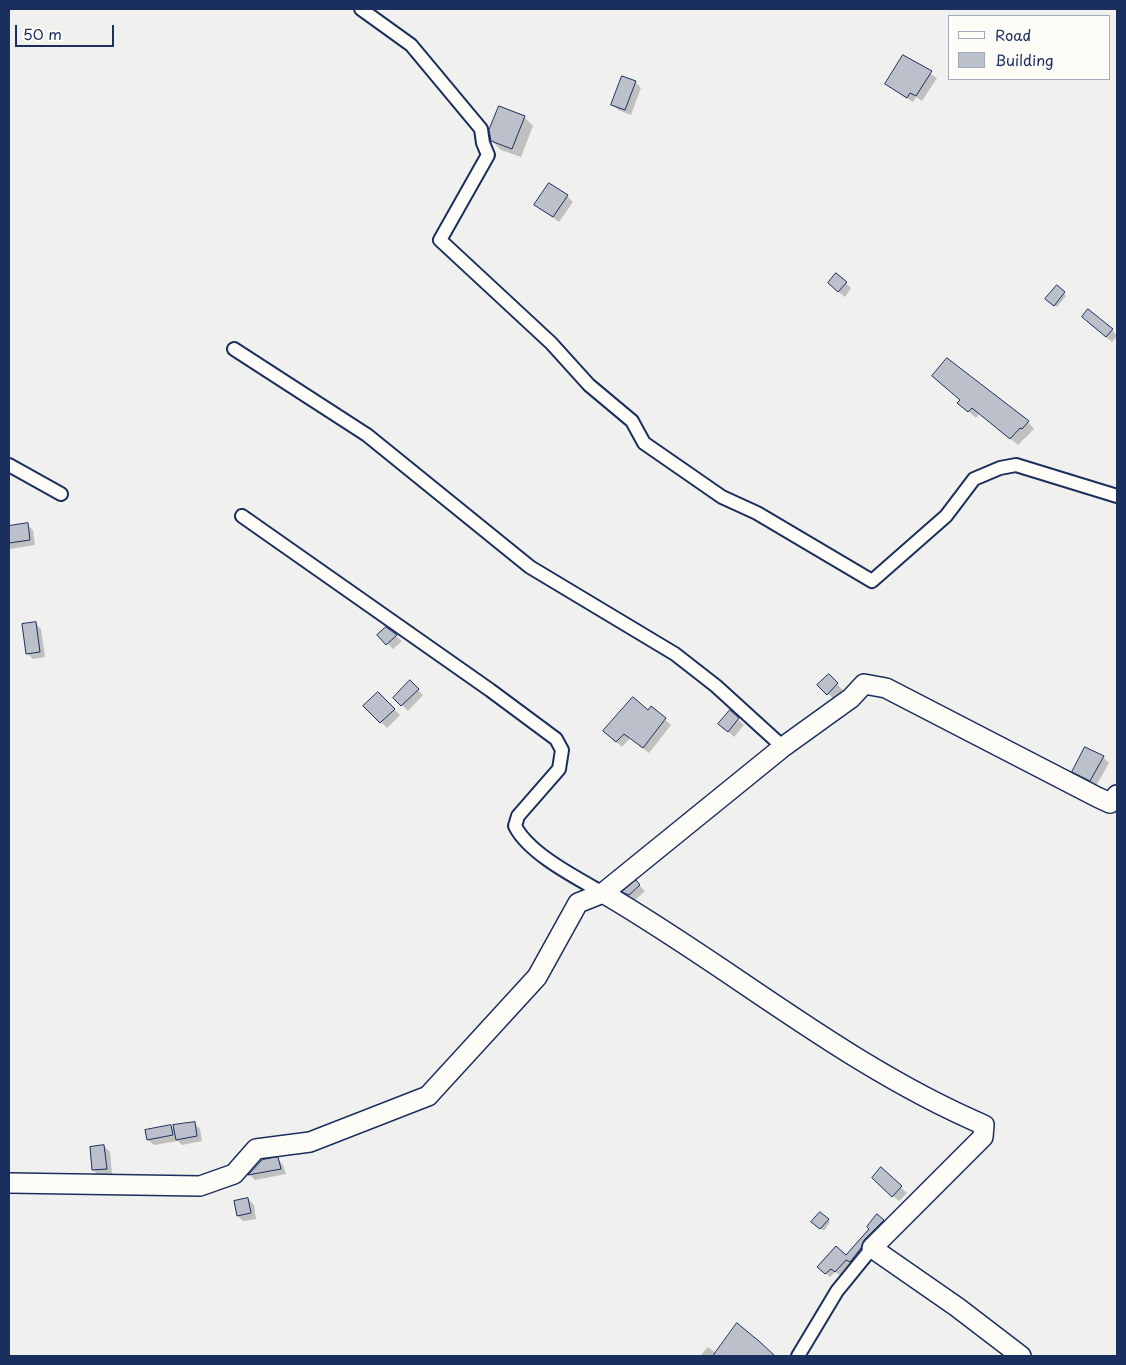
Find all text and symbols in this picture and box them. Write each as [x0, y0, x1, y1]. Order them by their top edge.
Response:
scale bar [18, 15, 116, 47]
legend [948, 15, 1111, 80]
text: 50 m [23, 22, 62, 45]
text: Road [995, 23, 1031, 46]
text: Building [995, 48, 1054, 71]

